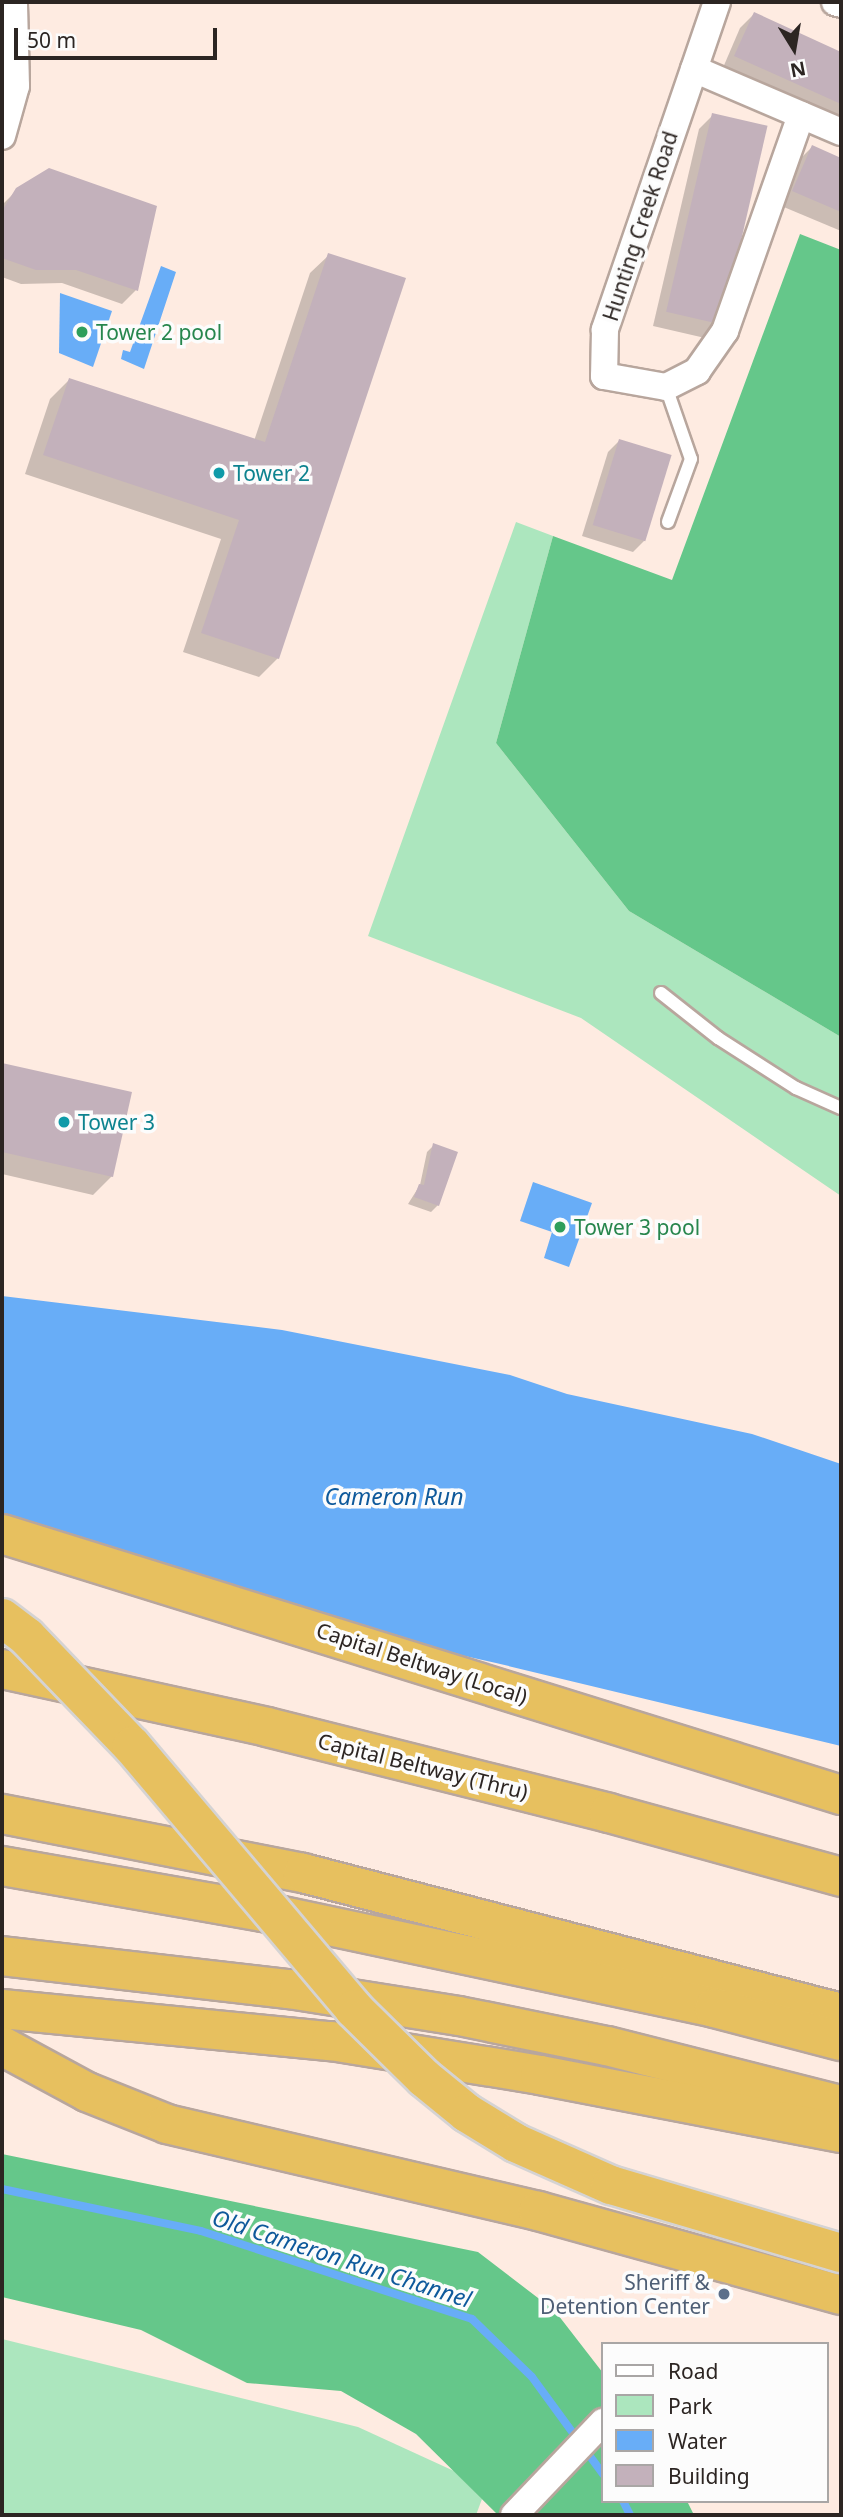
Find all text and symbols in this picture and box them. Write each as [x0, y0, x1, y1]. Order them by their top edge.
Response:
scale bar [18, 14, 220, 58]
north arrow [759, 14, 829, 84]
text: 50 m [27, 26, 76, 54]
text: N [788, 55, 808, 84]
street label: Hunting Creek Road [597, 128, 683, 324]
place label: Tower 2 pool [96, 319, 222, 345]
marker: Tower 2 pool [74, 324, 90, 340]
place label: Tower 2 [233, 460, 310, 486]
marker: Tower 2 [211, 465, 227, 481]
place label: Tower 3 [78, 1109, 155, 1135]
marker: Tower 3 [56, 1114, 72, 1130]
place label: Tower 3 pool [574, 1214, 700, 1240]
marker: Tower 3 pool [552, 1219, 568, 1235]
water label: Cameron Run [325, 1482, 463, 1510]
street label: Capital Beltway (Local) [313, 1617, 531, 1709]
street label: Capital Beltway (Thru) [315, 1728, 531, 1804]
water label: Old Cameron Run Channel [209, 2203, 475, 2313]
place label: Sheriff & Detention Center [540, 2269, 710, 2319]
marker: Sheriff & Detention Center [716, 2286, 732, 2302]
legend [602, 2342, 829, 2503]
text: Road [668, 2357, 718, 2385]
text: Park [668, 2392, 712, 2420]
text: Water [668, 2427, 727, 2455]
text: Building [668, 2462, 750, 2490]

